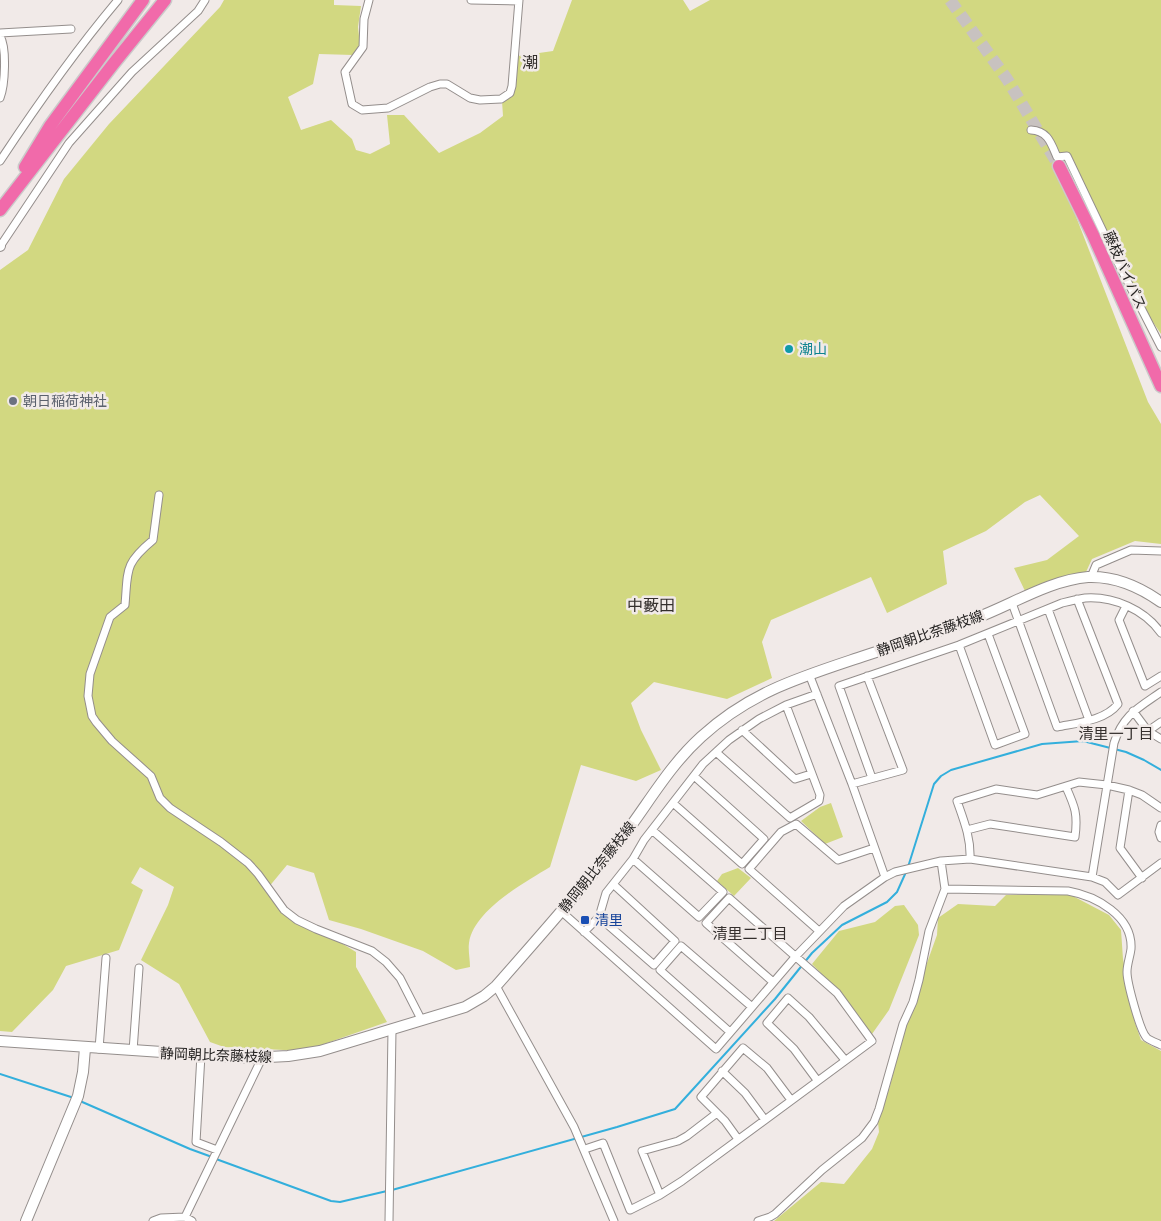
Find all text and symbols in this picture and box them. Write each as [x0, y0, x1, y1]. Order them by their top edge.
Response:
district label: 潮 [522, 51, 538, 73]
street label: 藤枝バイパス [1100, 228, 1151, 312]
place label: 潮山 [799, 339, 827, 358]
marker: 潮山 [783, 343, 795, 355]
place label: 朝日稲荷神社 [23, 391, 107, 410]
marker: 朝日稲荷神社 [7, 395, 19, 407]
district label: 中藪田 [627, 594, 675, 616]
street label: 静岡朝比奈藤枝線 [874, 605, 986, 660]
district label: 清里一丁目 [1078, 723, 1154, 743]
street label: 静岡朝比奈藤枝線 [554, 817, 639, 916]
place label: 清里 [595, 910, 623, 929]
marker: 清里 [579, 914, 591, 926]
district label: 清里二丁目 [712, 923, 788, 943]
street label: 静岡朝比奈藤枝線 [160, 1043, 272, 1066]

